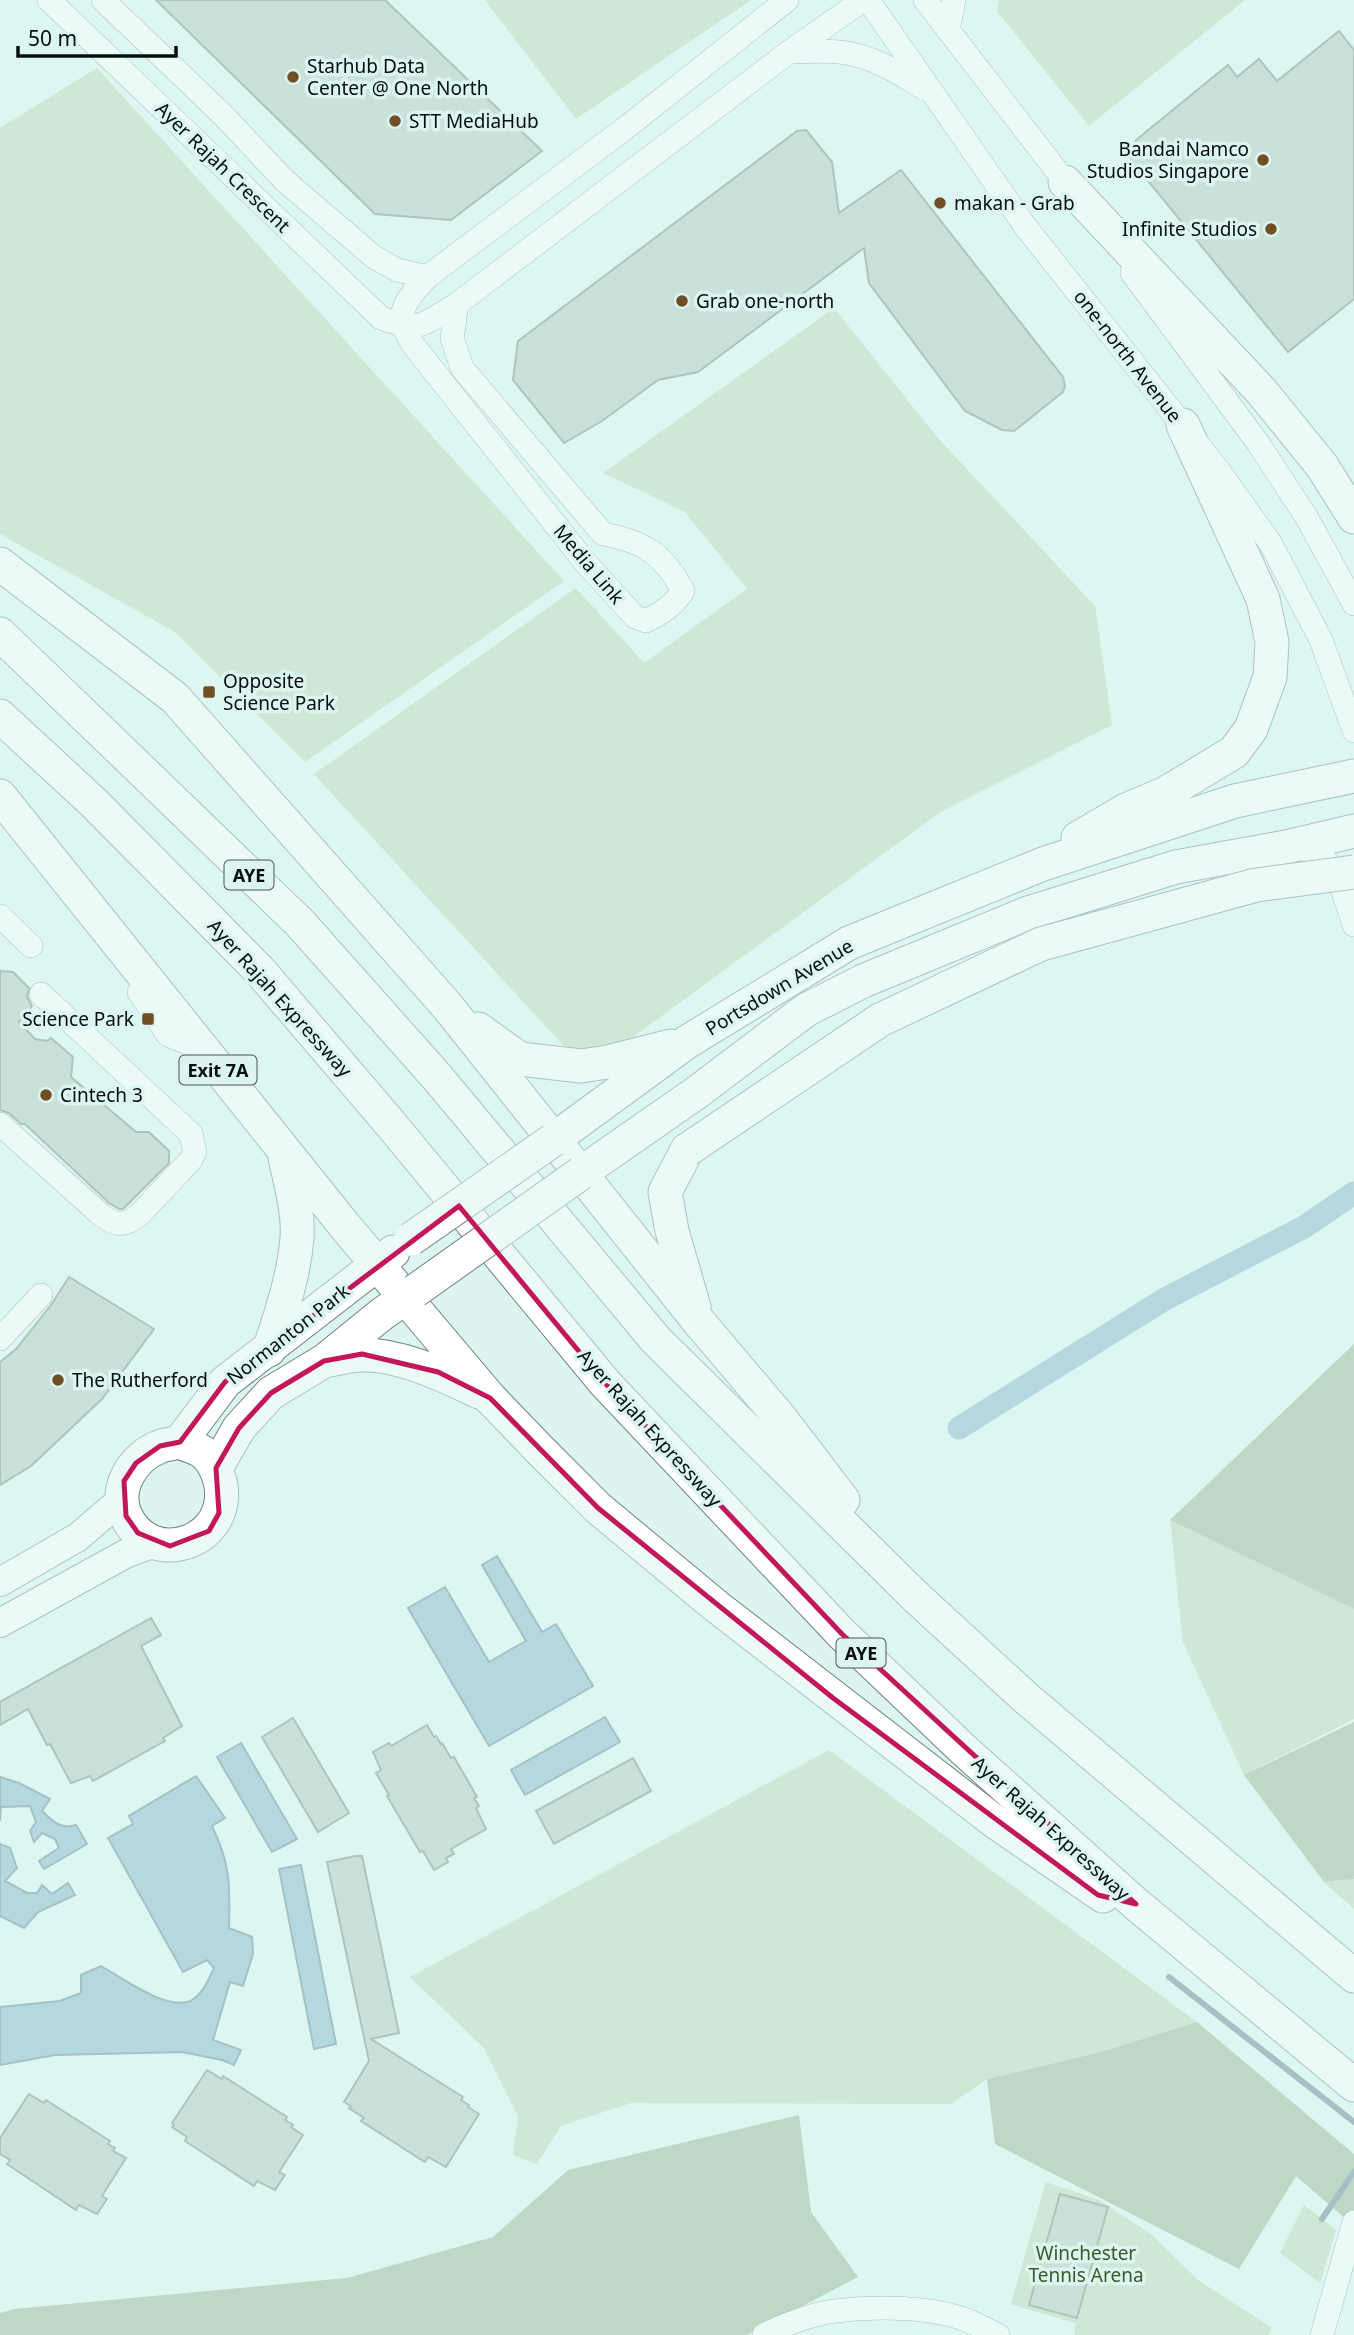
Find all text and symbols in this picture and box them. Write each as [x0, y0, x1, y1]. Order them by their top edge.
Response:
scale bar [18, 14, 175, 58]
text: 50 m [28, 24, 77, 52]
place label: Starhub Data Center @ One North [307, 53, 488, 101]
marker: Starhub Data Center @ One North [285, 69, 301, 85]
street label: Ayer Rajah Crescent [150, 96, 296, 238]
place label: STT MediaHub [409, 108, 539, 134]
marker: STT MediaHub [387, 113, 403, 129]
place label: Bandai Namco Studios Singapore [1087, 136, 1249, 184]
marker: Bandai Namco Studios Singapore [1255, 152, 1271, 168]
place label: makan - Grab [954, 190, 1075, 216]
marker: makan - Grab [932, 195, 948, 211]
place label: Infinite Studios [1122, 216, 1257, 242]
marker: Infinite Studios [1263, 221, 1279, 237]
street label: one-north Avenue [1068, 284, 1188, 428]
place label: Grab one-north [696, 288, 834, 314]
marker: Grab one-north [674, 293, 690, 309]
street label: Media Link [548, 519, 630, 609]
place label: Opposite Science Park [223, 668, 335, 716]
marker: Opposite Science Park [201, 684, 217, 700]
road number: AYE [224, 860, 274, 890]
street label: Ayer Rajah Expressway [202, 913, 358, 1083]
street label: Portsdown Avenue [700, 933, 858, 1041]
place label: Science Park [22, 1006, 134, 1032]
marker: Science Park [140, 1011, 156, 1027]
road number: Exit 7A [180, 1056, 256, 1084]
place label: Cintech 3 [60, 1082, 143, 1108]
marker: Cintech 3 [38, 1087, 54, 1103]
street label: Normanton Park [221, 1278, 355, 1390]
street label: Ayer Rajah Expressway [572, 1343, 728, 1513]
place label: The Rutherford [72, 1367, 208, 1393]
marker: The Rutherford [50, 1372, 66, 1388]
road number: AYE [836, 1638, 886, 1668]
street label: Ayer Rajah Expressway [966, 1750, 1136, 1906]
park label: Winchester Tennis Arena [1028, 2240, 1144, 2288]

